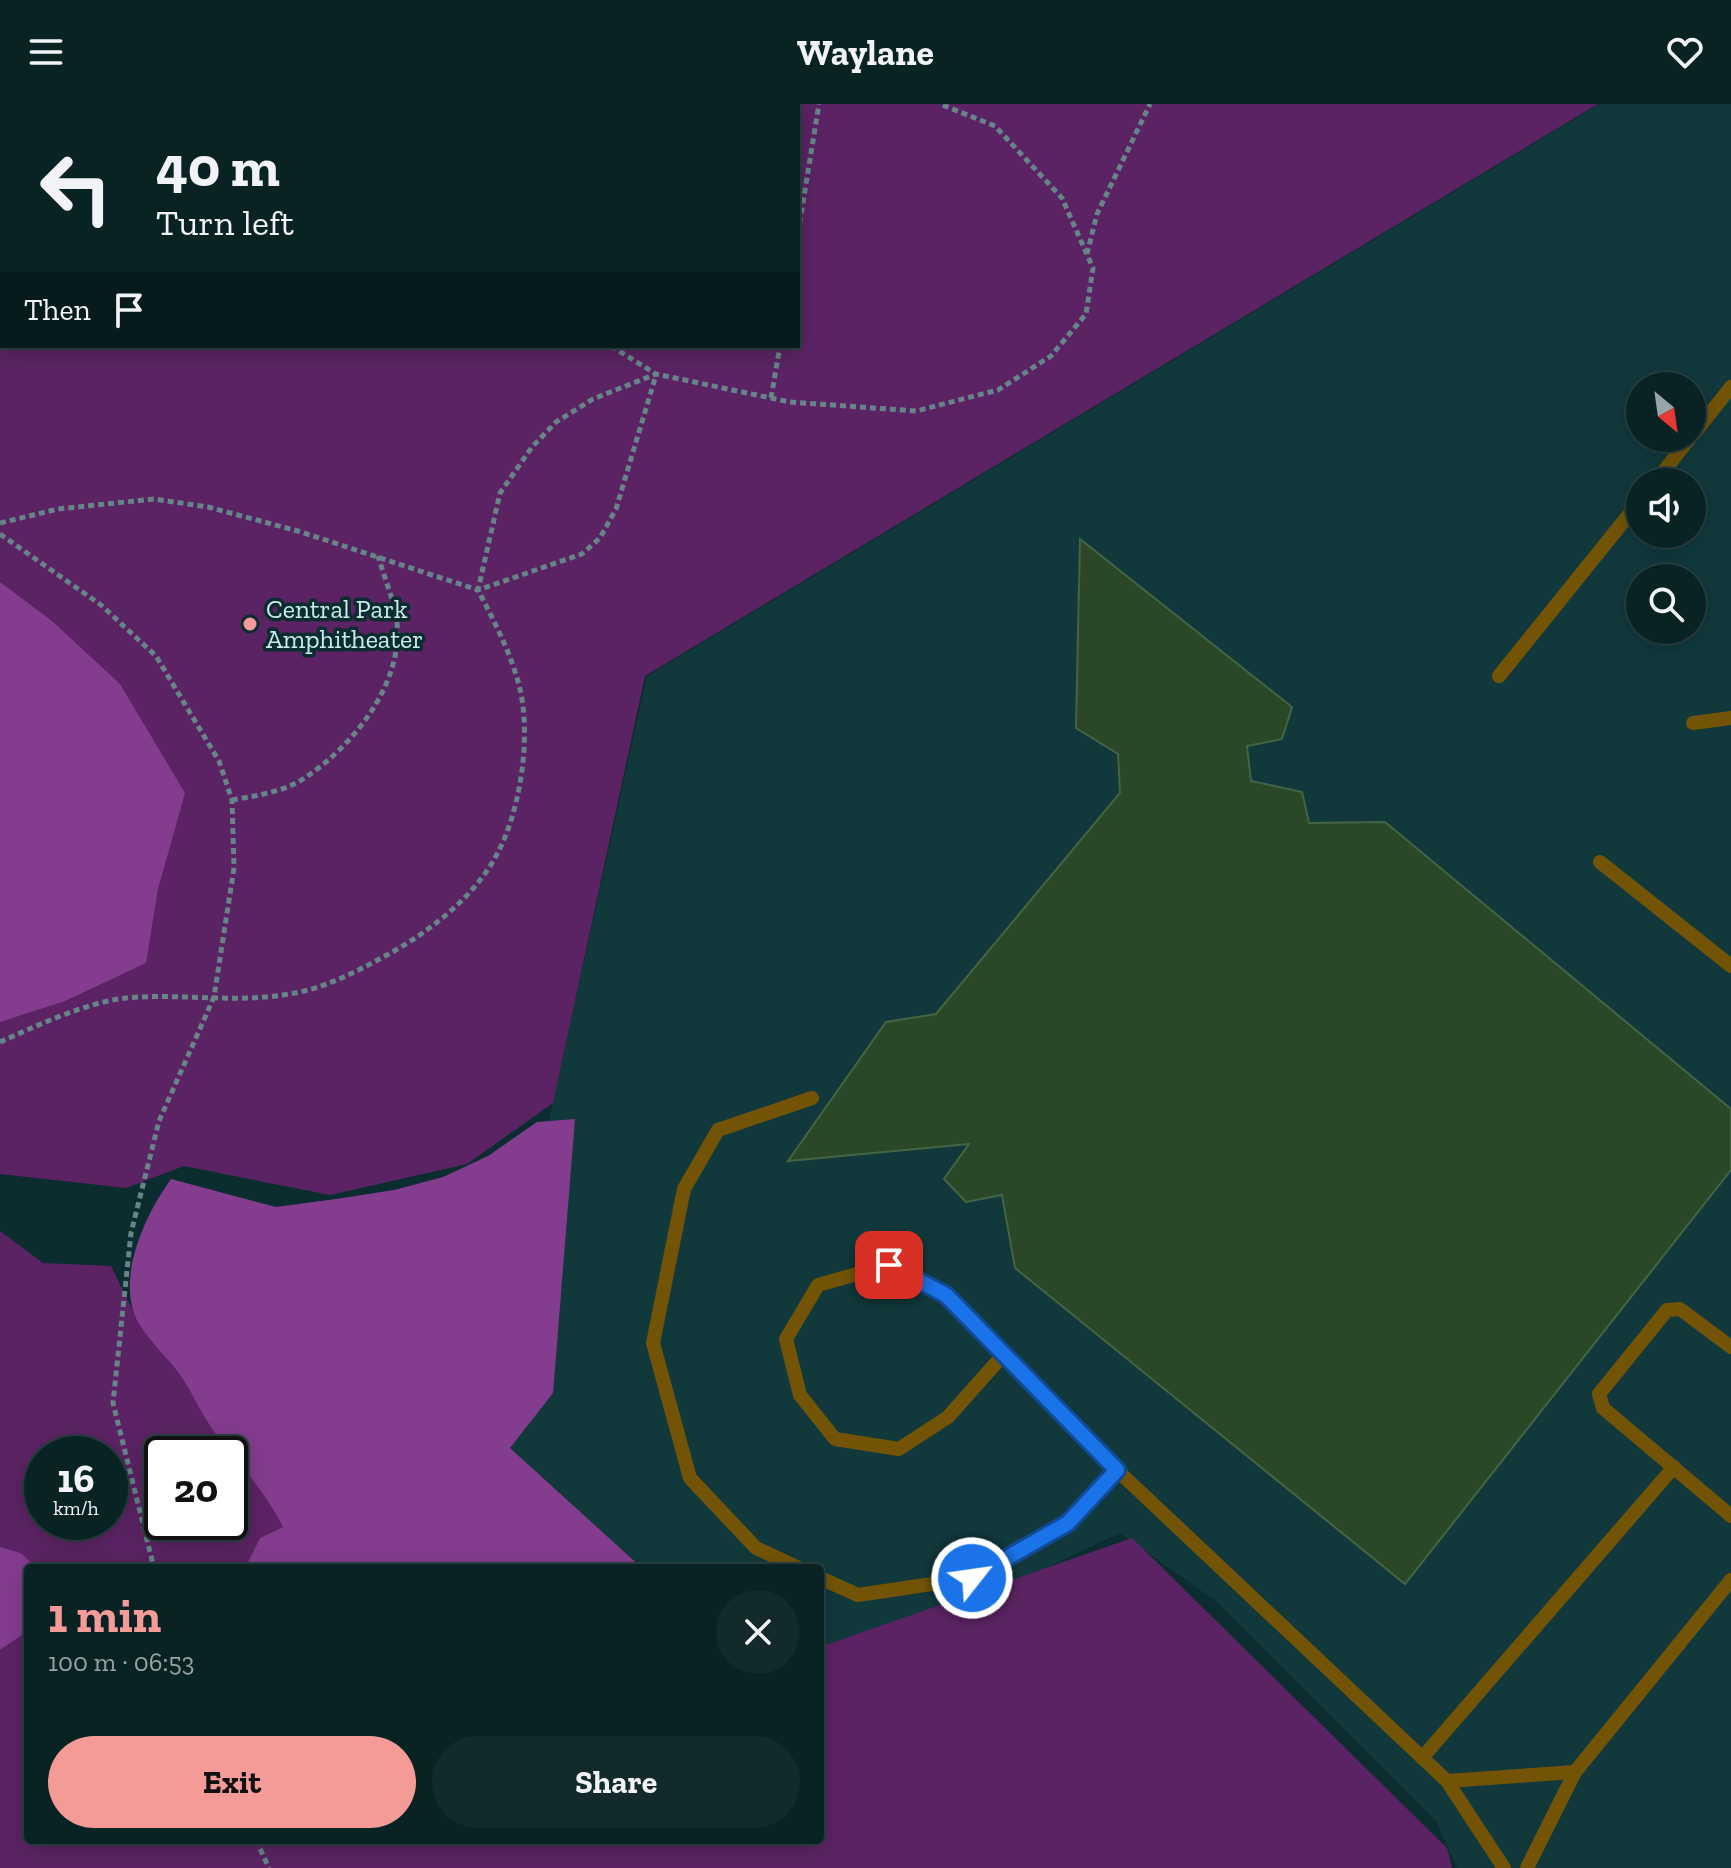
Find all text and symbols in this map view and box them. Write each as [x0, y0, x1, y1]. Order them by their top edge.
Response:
icon: menu [24, 30, 68, 74]
icon: heart [1663, 30, 1707, 74]
text: Waylane [797, 31, 934, 74]
text: 40 m [156, 133, 280, 200]
icon: left [24, 136, 128, 240]
text: Turn left [156, 201, 294, 244]
icon: arrive [107, 288, 151, 332]
text: Then [24, 292, 91, 328]
north arrow [1626, 372, 1706, 452]
map controls [1626, 372, 1706, 644]
button: sound [1626, 468, 1706, 548]
button: search [1626, 564, 1706, 644]
place label: Central Park Amphitheater [266, 593, 423, 655]
marker: Central Park Amphitheater [241, 615, 259, 633]
pin [855, 1231, 923, 1299]
icon: arrive [867, 1243, 911, 1287]
speed limit sign: 20 [144, 1436, 248, 1540]
text: 16 [57, 1454, 95, 1502]
text: km/h [53, 1496, 99, 1520]
position arrow [930, 1536, 1014, 1620]
text: 1 min [48, 1587, 161, 1644]
button: close [716, 1590, 800, 1674]
text: 100 m · 06:53 [48, 1646, 194, 1678]
button: Exit [48, 1736, 416, 1828]
button: Share [432, 1736, 800, 1828]

